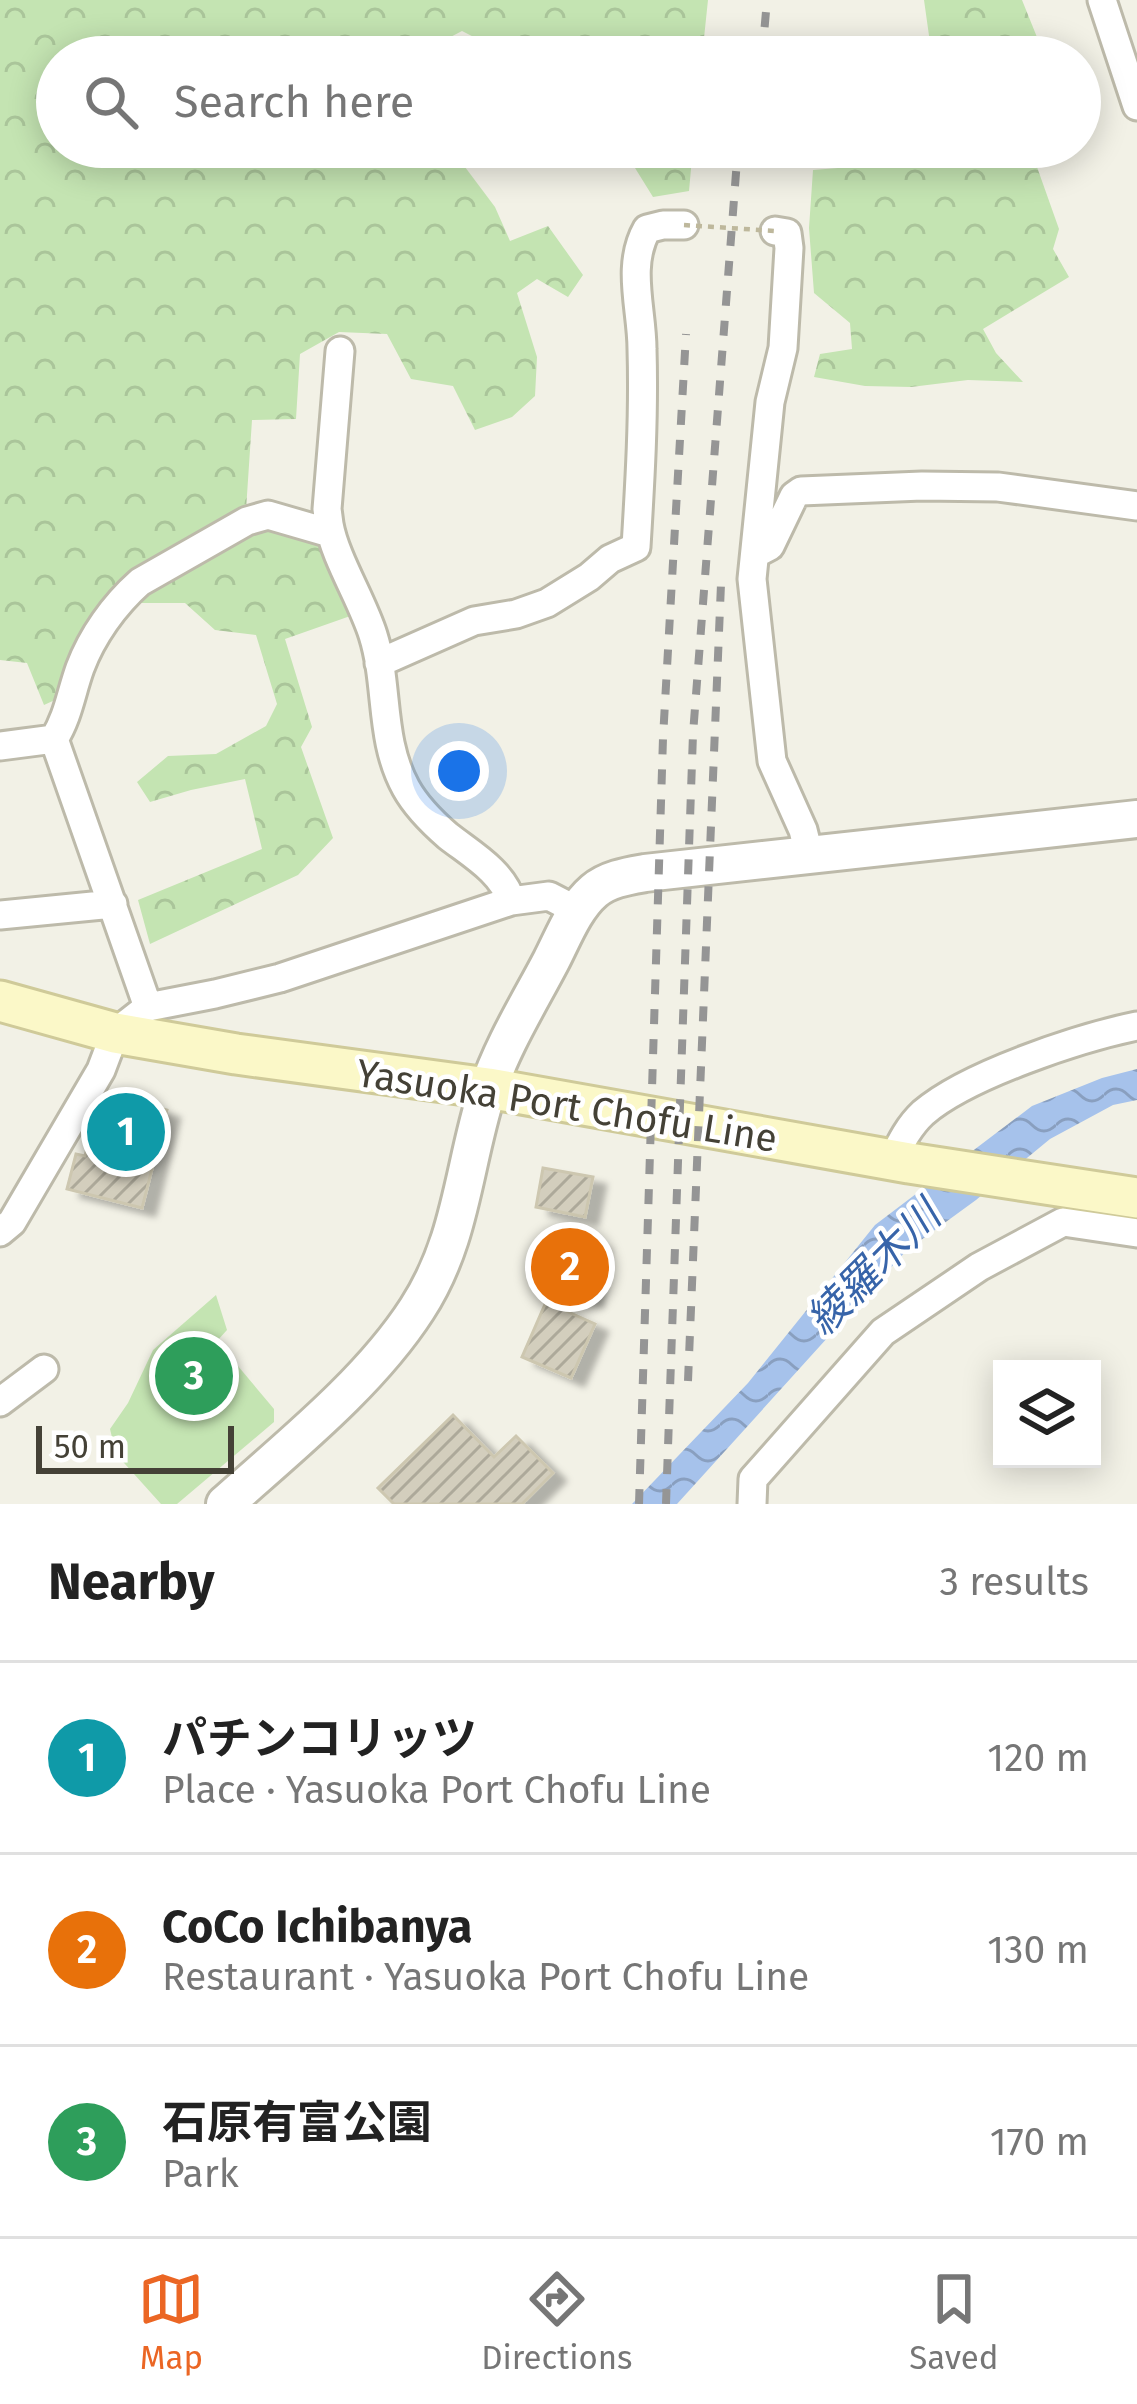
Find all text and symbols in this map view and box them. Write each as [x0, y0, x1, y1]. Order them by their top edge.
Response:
search box [36, 36, 1101, 168]
icon: search [78, 69, 144, 135]
text: Search here [174, 75, 414, 129]
your location [429, 741, 489, 801]
street label: Yasuoka Port Chofu Line [353, 1050, 780, 1162]
pin: 1 [87, 1087, 165, 1177]
water label: 綾羅木川 [797, 1188, 954, 1345]
pin: 2 [531, 1222, 609, 1312]
pin: 3 [155, 1331, 233, 1421]
map controls [993, 1360, 1101, 1468]
button: layers [993, 1360, 1101, 1468]
scale bar [36, 1420, 234, 1473]
text: 50 m [54, 1427, 126, 1467]
text: Nearby [48, 1551, 214, 1613]
text: 3 results [939, 1559, 1089, 1605]
text: パチンコリッツ [162, 1712, 477, 1766]
text: 1 [78, 1735, 96, 1781]
text: 120 m [987, 1735, 1089, 1781]
text: Place · Yasuoka Port Chofu Line [162, 1767, 711, 1813]
text: CoCo Ichibanya [162, 1900, 472, 1954]
text: 2 [77, 1927, 97, 1973]
text: 130 m [987, 1927, 1089, 1973]
text: Restaurant · Yasuoka Port Chofu Line [162, 1954, 809, 2000]
text: 石原有富公園 [162, 2096, 432, 2150]
text: 3 [77, 2119, 97, 2165]
text: 170 m [990, 2119, 1089, 2165]
text: Park [162, 2151, 239, 2197]
tab: Map [138, 2266, 204, 2378]
tab: Directions [481, 2266, 633, 2378]
tab: Saved [909, 2266, 999, 2378]

